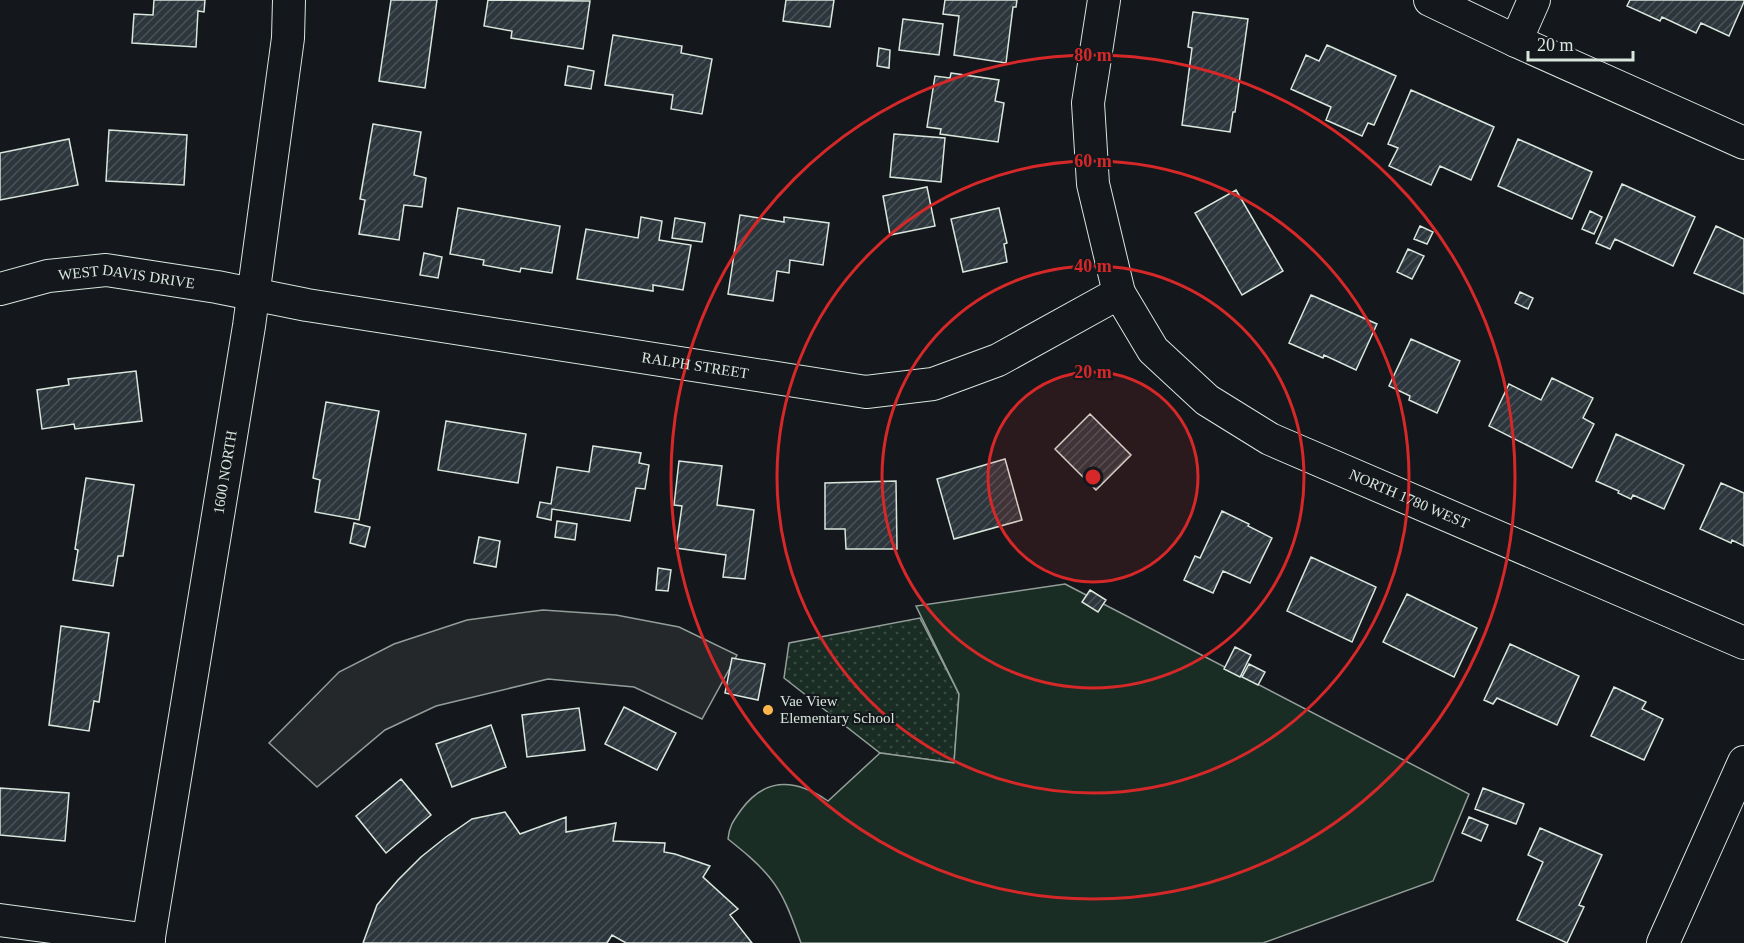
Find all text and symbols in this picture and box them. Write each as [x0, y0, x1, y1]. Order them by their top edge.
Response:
scale bar [1528, 24, 1633, 62]
text: 20 m [1537, 35, 1574, 55]
text: 80 m [1074, 45, 1112, 65]
text: 60 m [1074, 151, 1112, 171]
text: 40 m [1074, 256, 1112, 276]
street label: WEST DAVIS DRIVE [57, 262, 196, 292]
street label: RALPH STREET [641, 349, 750, 382]
text: 20 m [1074, 362, 1112, 382]
street label: 1600 NORTH [210, 429, 240, 515]
street label: NORTH 1780 WEST [1347, 466, 1472, 532]
centre of rings [1083, 467, 1103, 487]
place label: Vae View Elementary School [780, 693, 895, 726]
marker: Vae View Elementary School [761, 703, 775, 717]

